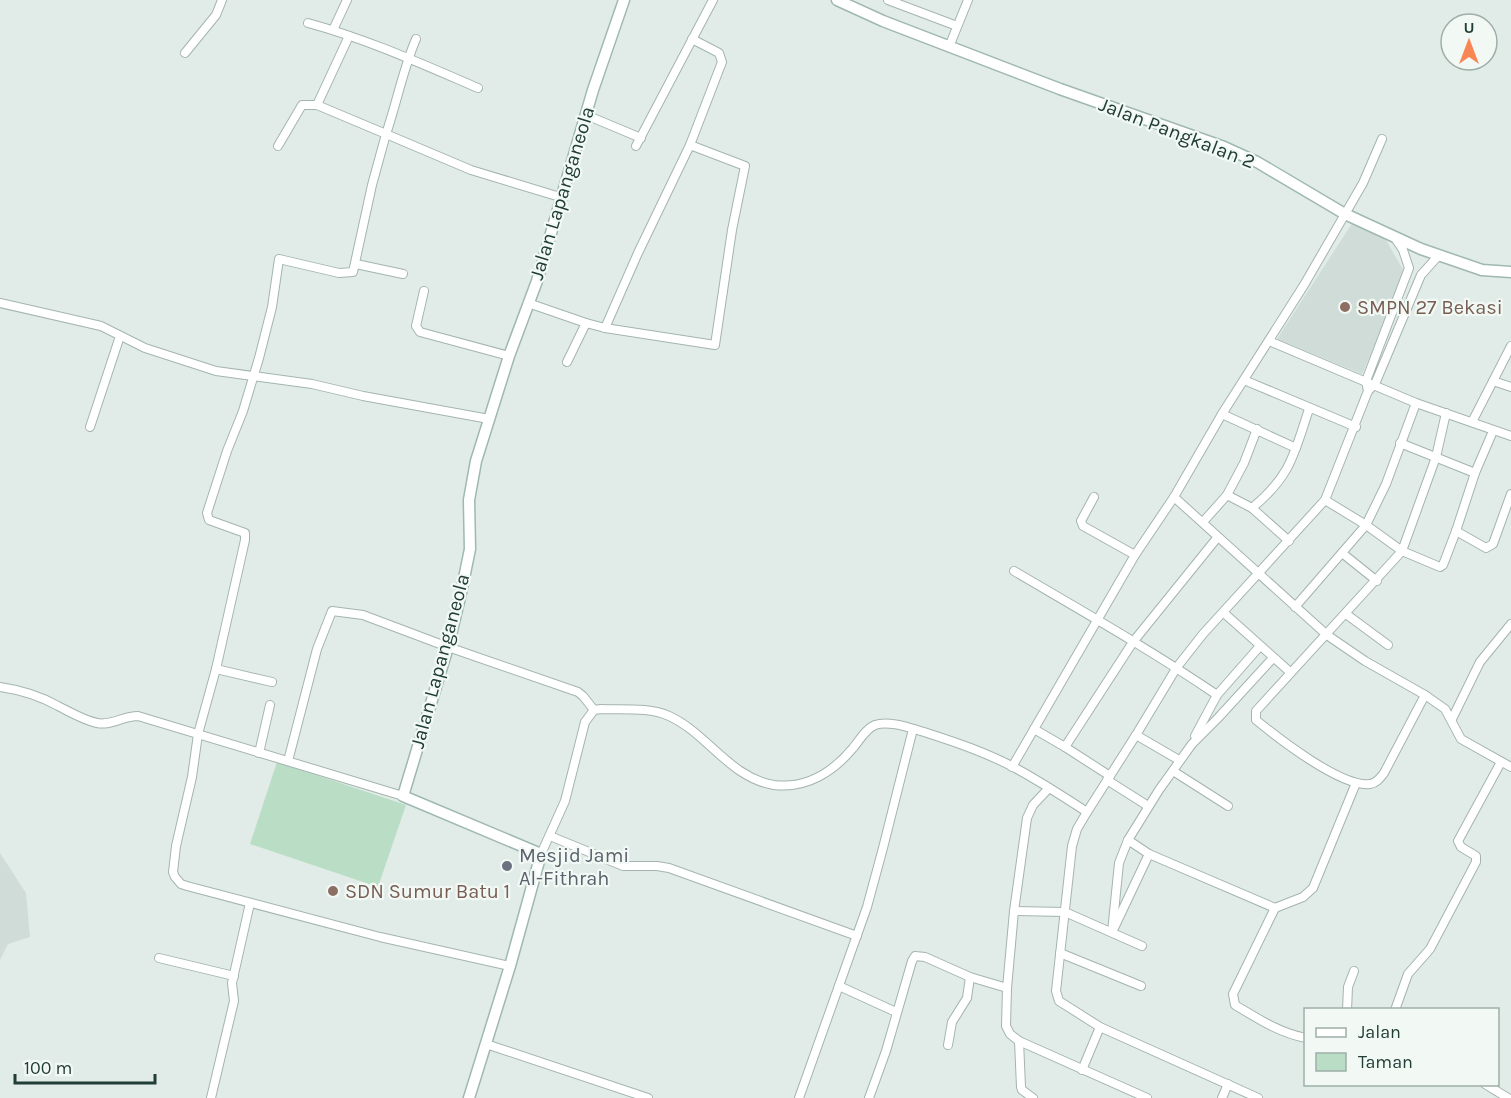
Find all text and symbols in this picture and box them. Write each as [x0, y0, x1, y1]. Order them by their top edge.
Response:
north arrow [1439, 12, 1499, 72]
text: U [1463, 18, 1475, 37]
street label: Jalan Pangkalan 2 [1096, 93, 1258, 173]
street label: Jalan Lapanganeola [525, 104, 599, 282]
place label: SMPN 27 Bekasi [1357, 296, 1503, 319]
marker: SMPN 27 Bekasi [1338, 300, 1352, 314]
street label: Jalan Lapanganeola [406, 571, 474, 751]
place label: Mesjid Jami Al-Fithrah [519, 844, 629, 890]
marker: Mesjid Jami Al-Fithrah [500, 859, 514, 873]
place label: SDN Sumur Batu 1 [345, 880, 510, 903]
marker: SDN Sumur Batu 1 [326, 884, 340, 898]
legend [1304, 1008, 1499, 1086]
text: Jalan [1358, 1021, 1401, 1043]
scale bar [15, 1047, 154, 1085]
text: Taman [1358, 1051, 1413, 1073]
text: 100 m [24, 1057, 72, 1079]

